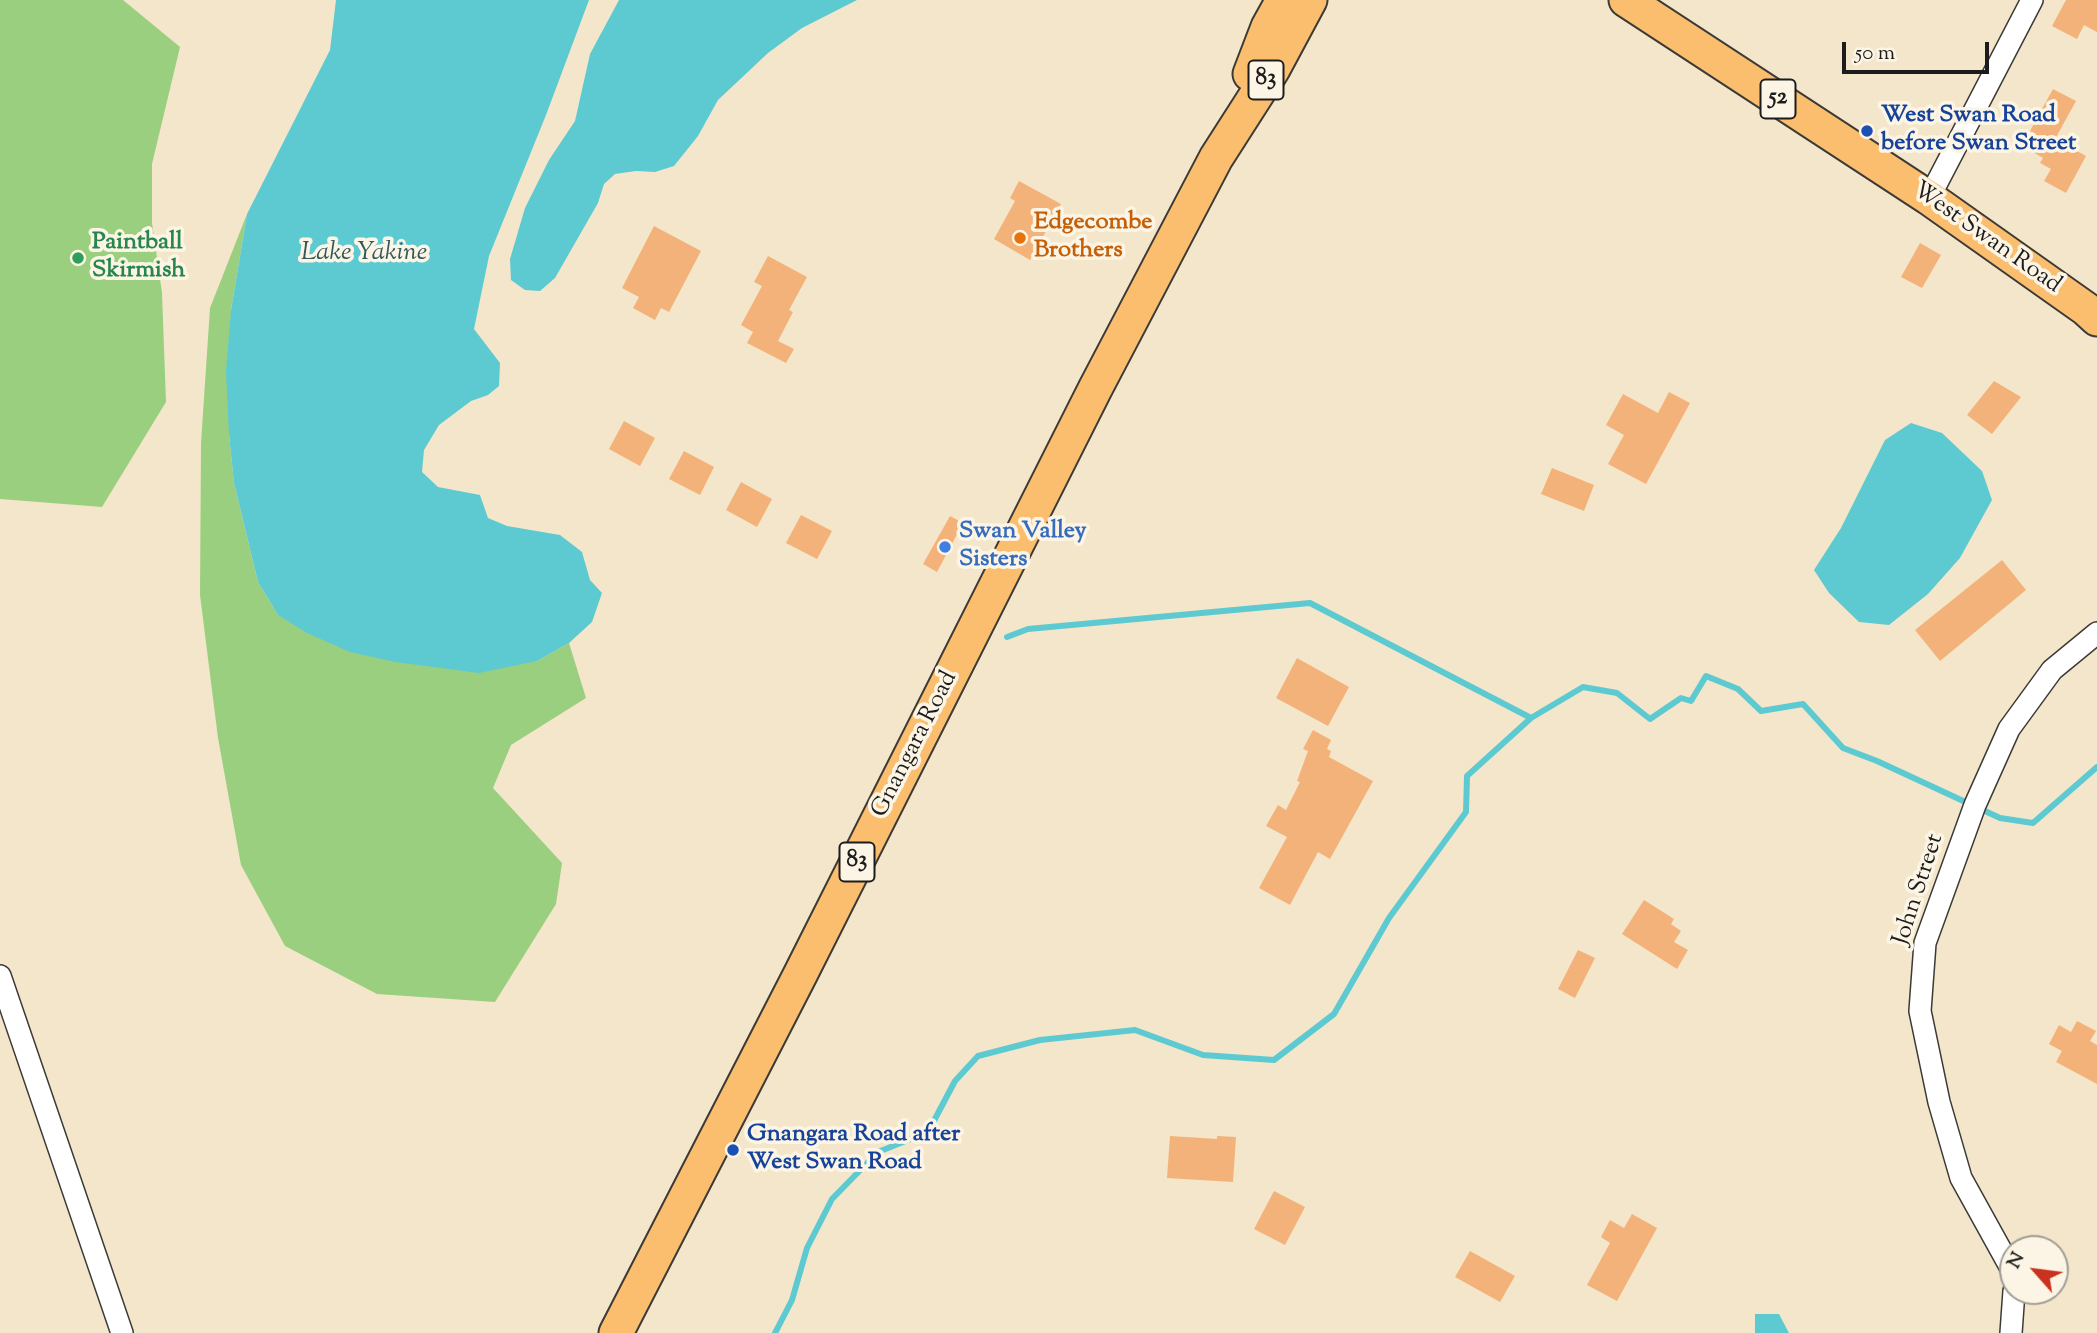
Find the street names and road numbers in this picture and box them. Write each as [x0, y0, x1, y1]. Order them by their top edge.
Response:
road number: 83 [1248, 60, 1284, 100]
road number: 52 [1760, 80, 1796, 118]
street label: West Swan Road [1906, 177, 2066, 301]
street label: Gnangara Road [867, 667, 965, 823]
street label: John Street [1888, 831, 1952, 949]
road number: 83 [840, 842, 874, 882]

